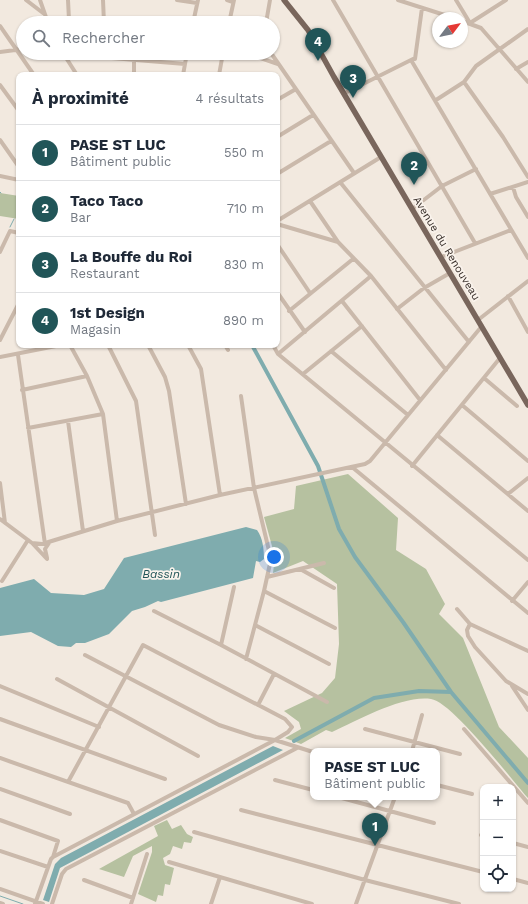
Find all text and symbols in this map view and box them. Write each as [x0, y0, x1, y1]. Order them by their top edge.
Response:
north arrow [432, 12, 468, 48]
search box [16, 16, 280, 60]
icon: search [30, 27, 52, 49]
pin: 4 [305, 28, 331, 61]
text: Rechercher [62, 29, 145, 47]
pin: 3 [340, 65, 366, 98]
text: À proximité [32, 88, 129, 108]
text: 4 résultats [196, 91, 264, 106]
text: PASE ST LUC [70, 136, 166, 154]
text: 1 [42, 145, 48, 160]
text: 550 m [224, 145, 264, 160]
pin: 2 [401, 152, 427, 185]
text: Bâtiment public [70, 154, 171, 169]
text: Taco Taco [70, 192, 143, 210]
street label: Avenue du Renouveau [410, 194, 483, 303]
text: 2 [41, 201, 49, 216]
text: 710 m [227, 201, 264, 216]
text: Bar [70, 210, 91, 225]
text: La Bouffe du Roi [70, 248, 192, 266]
text: 3 [41, 257, 49, 272]
text: 830 m [224, 257, 264, 272]
text: Restaurant [70, 266, 140, 281]
text: 1st Design [70, 304, 145, 322]
text: 4 [41, 313, 49, 328]
text: 890 m [223, 313, 264, 328]
text: Magasin [70, 322, 121, 337]
your location [264, 547, 284, 567]
water label: Bassin [142, 567, 180, 581]
popup [310, 748, 440, 800]
text: PASE ST LUC [324, 758, 420, 776]
text: Bâtiment public [324, 776, 426, 791]
map controls [480, 784, 516, 892]
button: + [480, 784, 516, 820]
pin: 1 [362, 813, 388, 846]
button: − [480, 820, 516, 856]
button: locate [480, 856, 516, 892]

